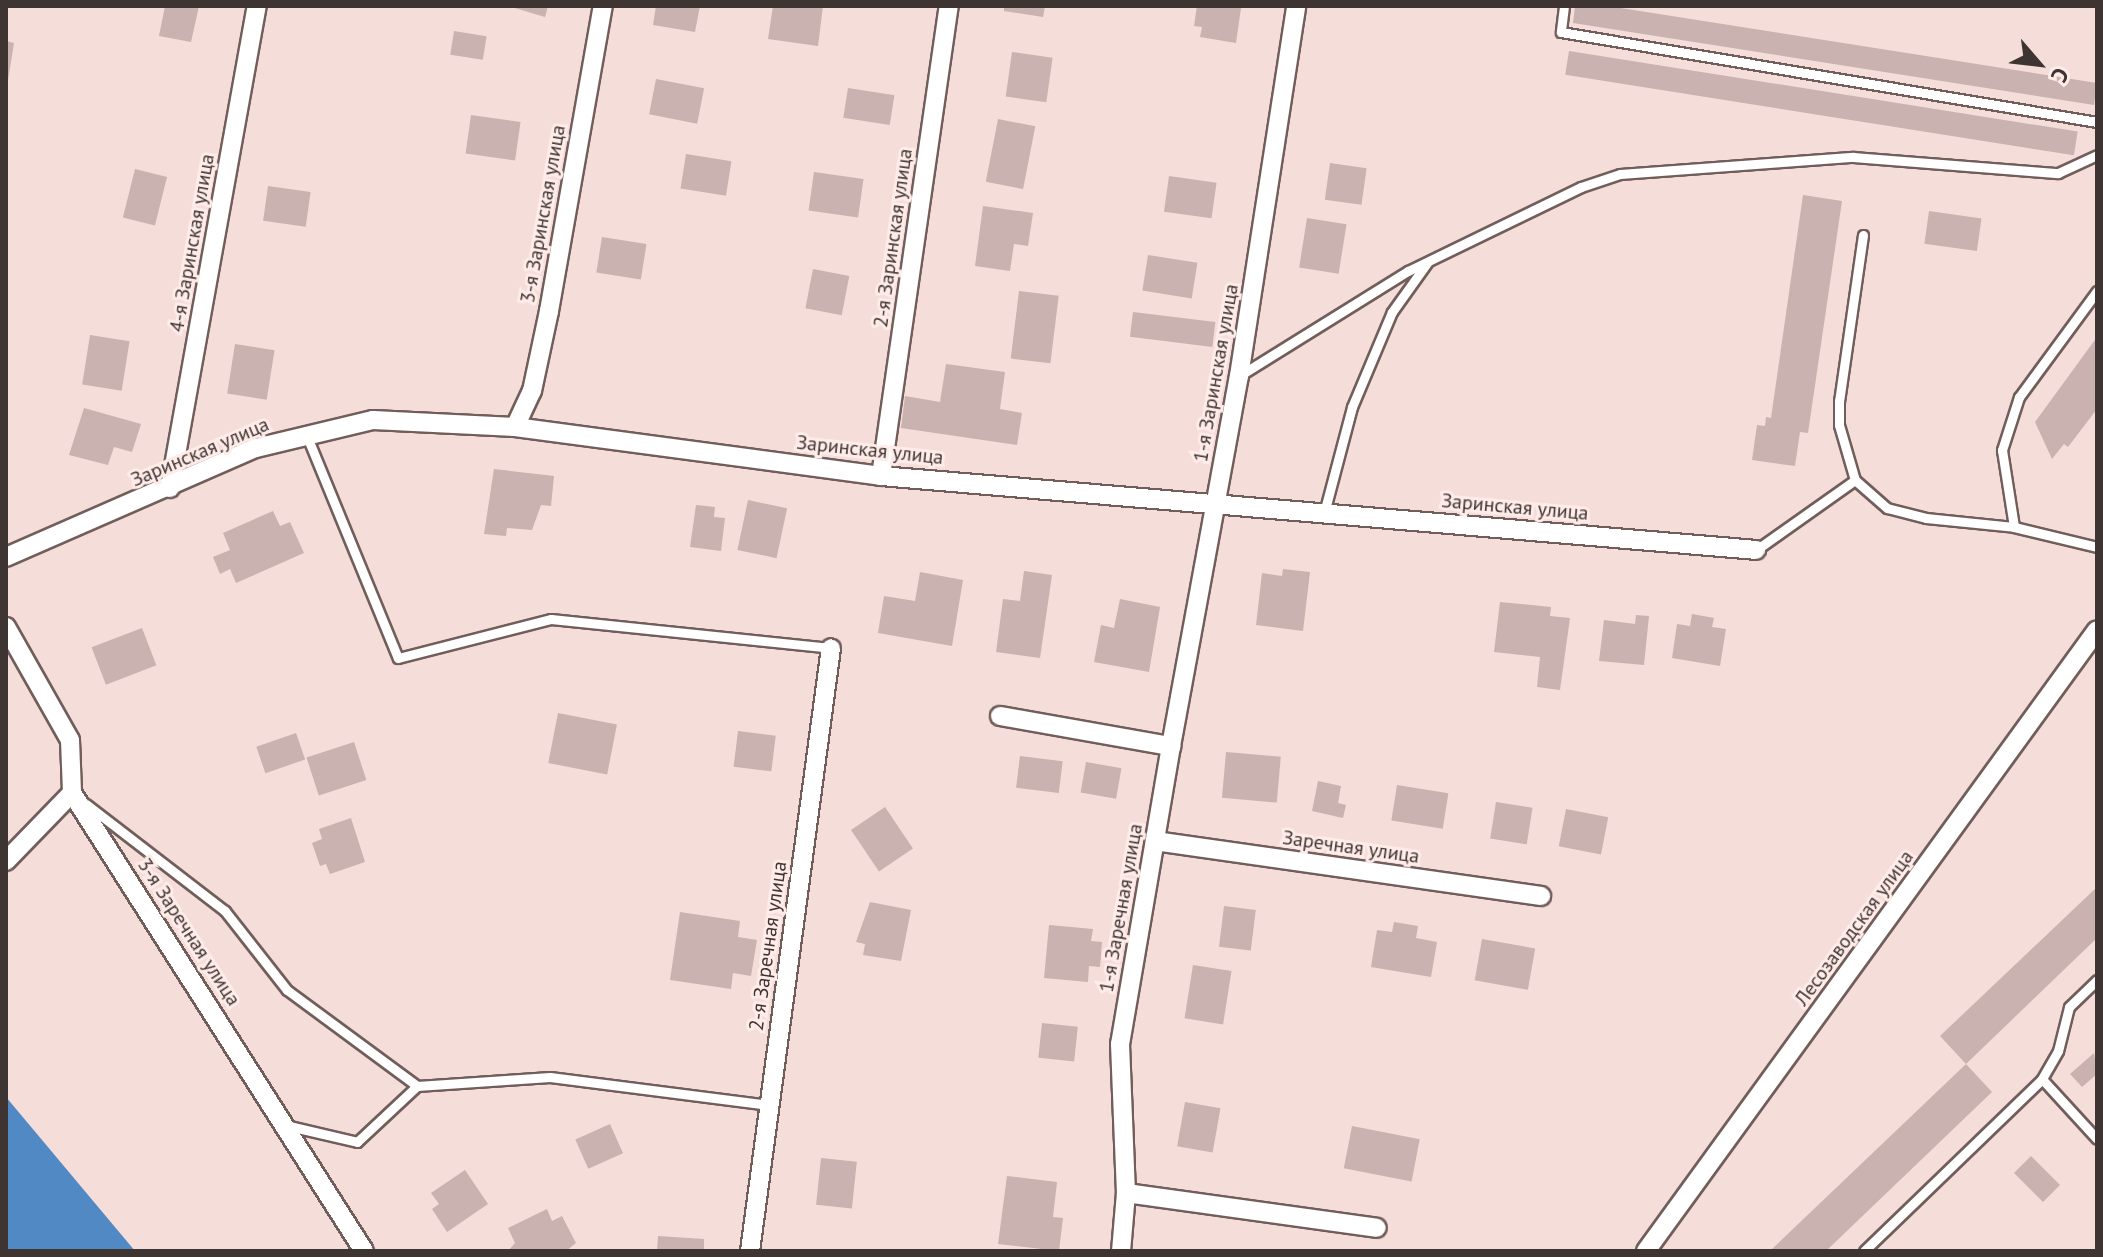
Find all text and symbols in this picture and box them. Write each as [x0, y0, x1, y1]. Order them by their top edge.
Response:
north arrow [1999, 24, 2079, 104]
text: С [2045, 63, 2075, 87]
street label: 3-я Заринская улица [516, 123, 570, 305]
street label: 2-я Заринская улица [869, 147, 917, 329]
street label: 4-я Заринская улица [165, 152, 219, 334]
street label: 1-я Заринская улица [1189, 282, 1243, 464]
street label: Заринская улица [127, 412, 273, 492]
street label: Заринская улица [795, 430, 945, 470]
street label: Заринская улица [1440, 489, 1590, 525]
street label: 1-я Заречная улица [1094, 822, 1148, 994]
street label: Заречная улица [1281, 826, 1421, 868]
street label: Лесозаводская улица [1790, 846, 1918, 1010]
street label: 3-я Заречная улица [132, 854, 246, 1010]
street label: 2-я Заречная улица [744, 860, 792, 1032]

